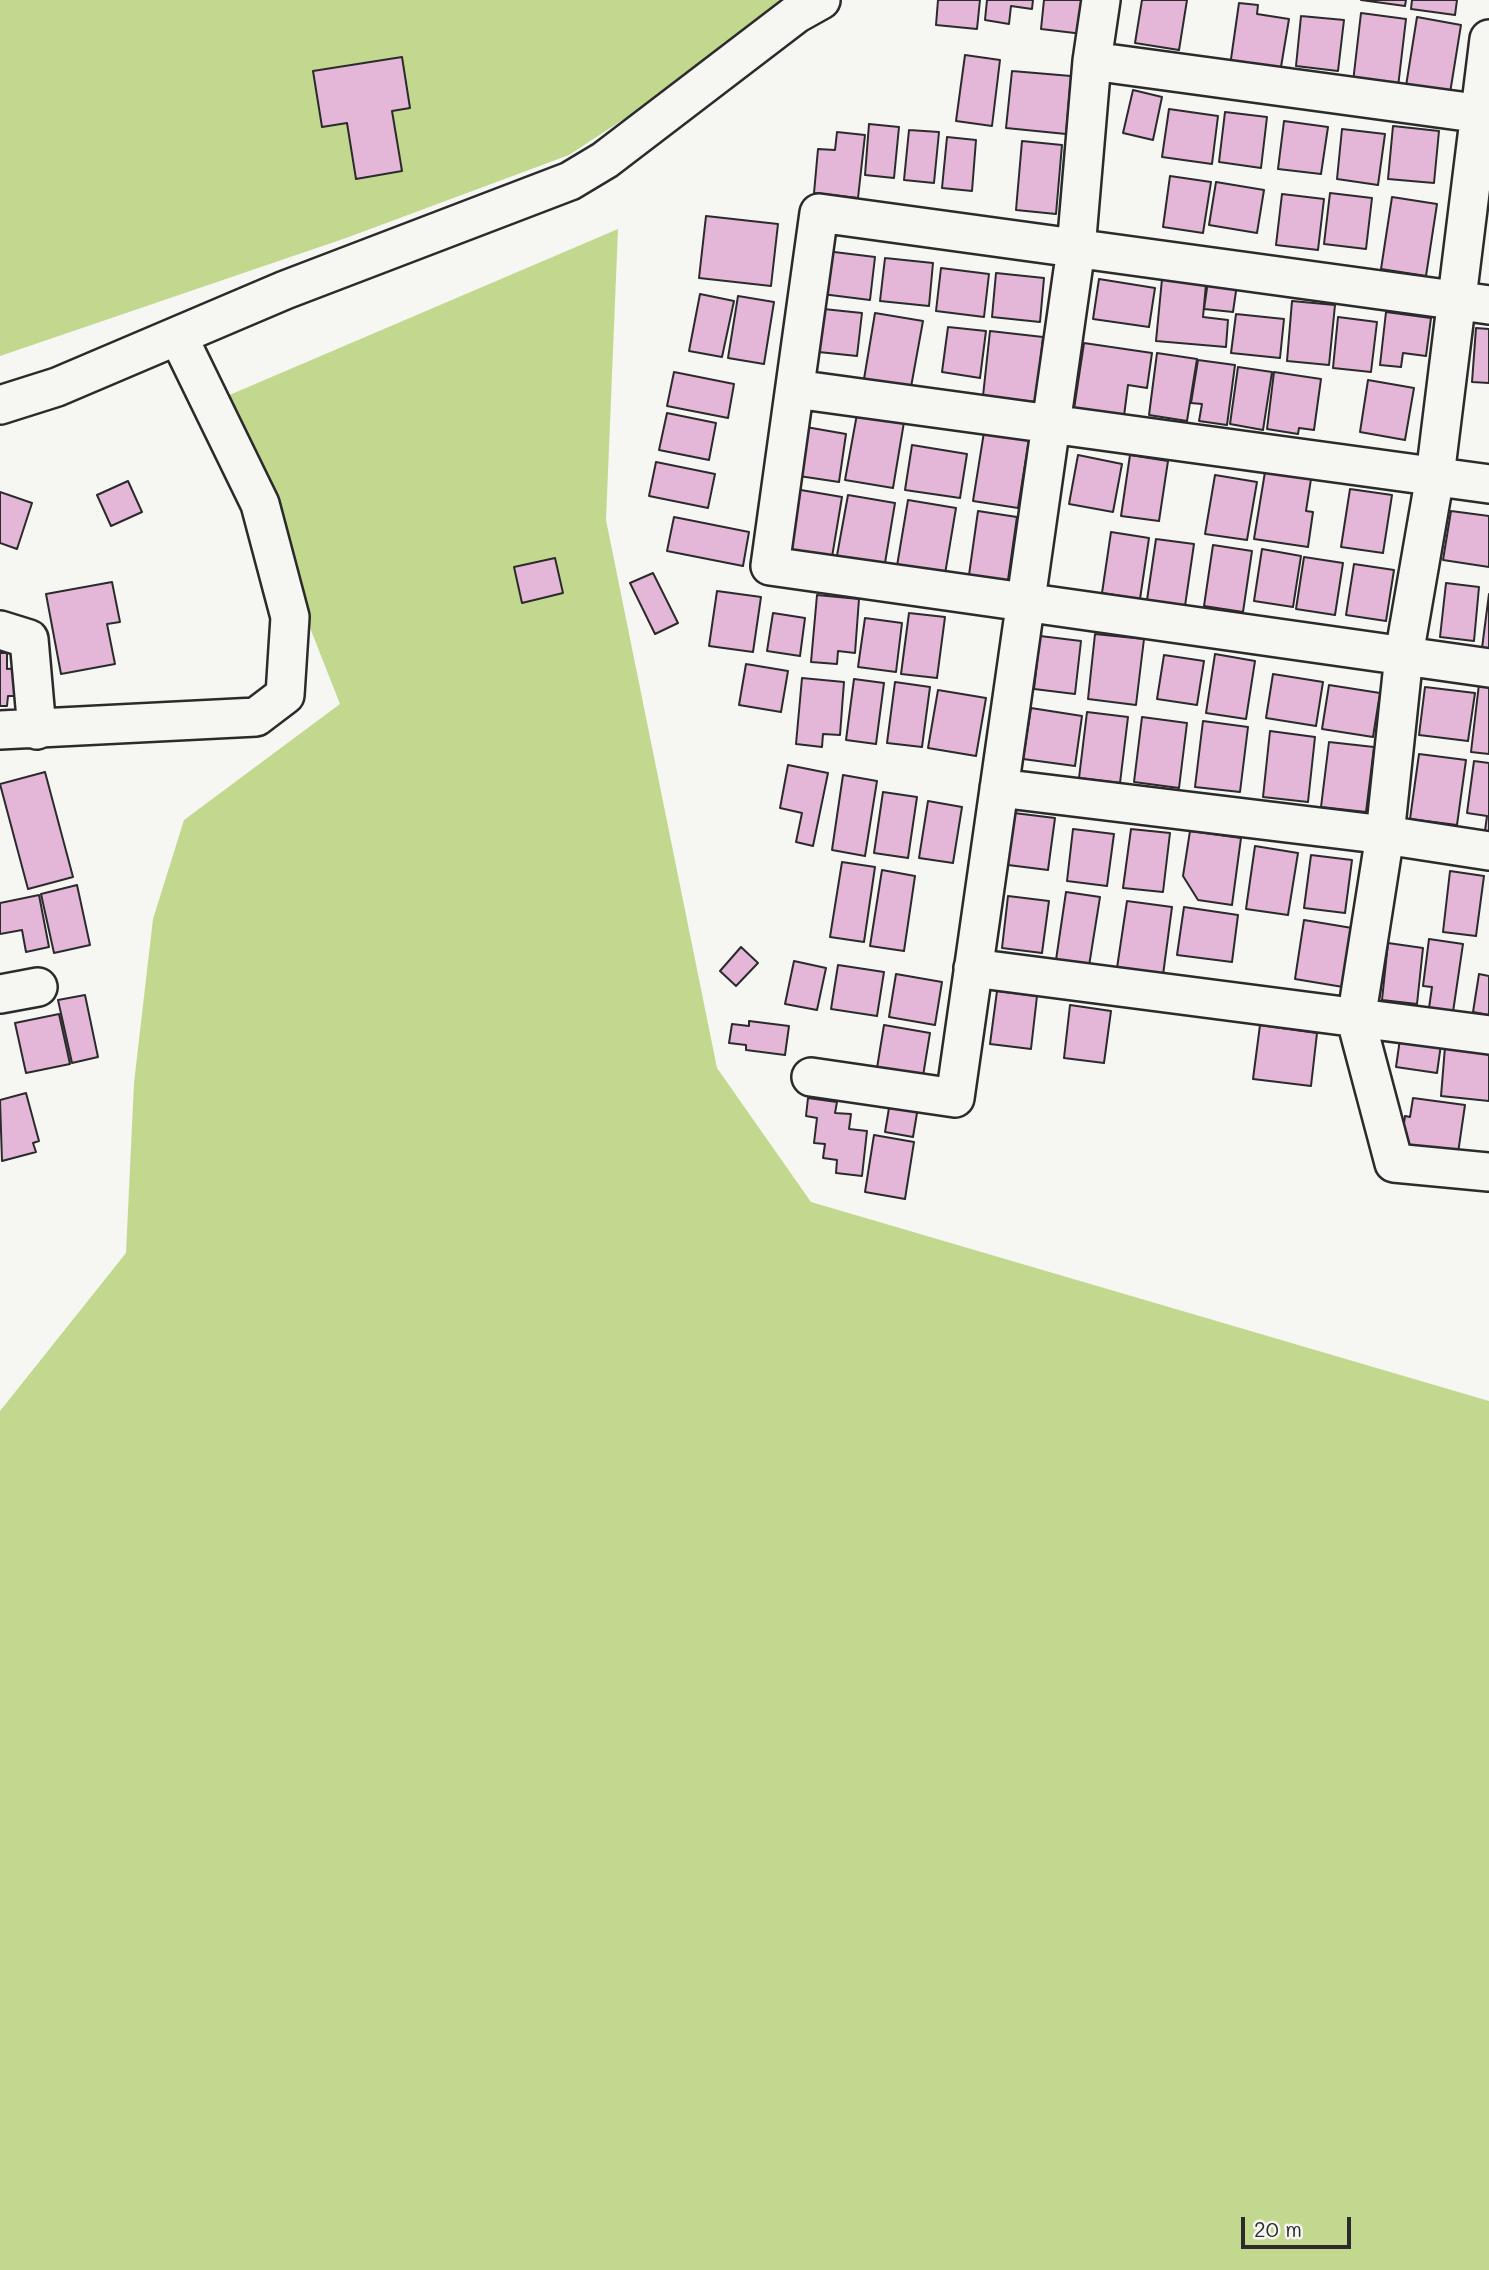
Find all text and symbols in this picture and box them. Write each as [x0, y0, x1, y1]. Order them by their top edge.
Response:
scale bar [1244, 2204, 1354, 2248]
text: 20 m [1254, 2215, 1302, 2242]

